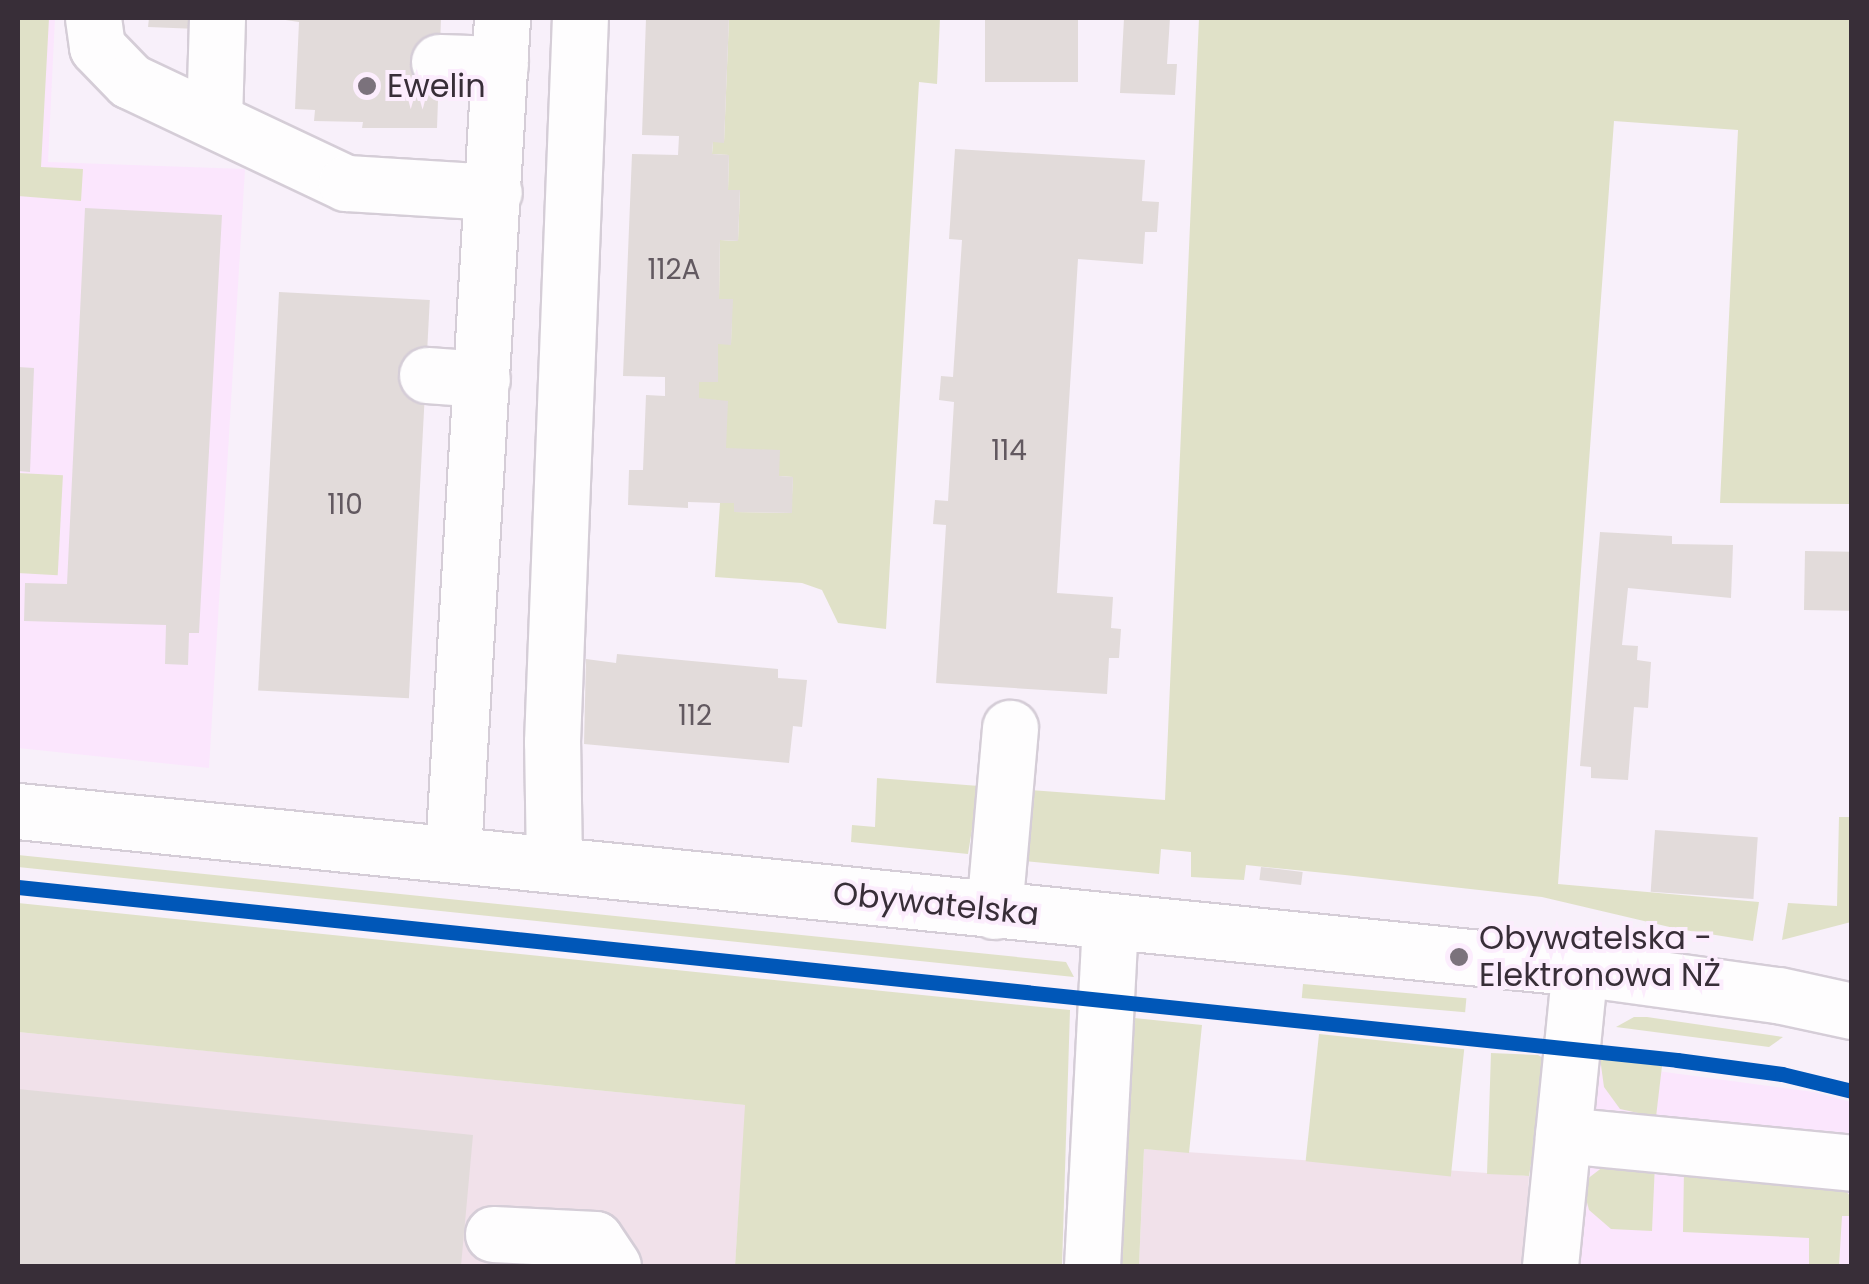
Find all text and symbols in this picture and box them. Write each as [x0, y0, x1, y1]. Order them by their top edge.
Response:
place label: Ewelin [387, 67, 486, 105]
marker: Ewelin [356, 75, 378, 97]
house number: 112A [648, 253, 700, 287]
house number: 114 [991, 434, 1027, 468]
house number: 110 [327, 488, 363, 522]
house number: 112 [678, 699, 712, 733]
street label: Obywatelska [831, 874, 1041, 934]
place label: Obywatelska - Elektronowa NŻ [1479, 920, 1721, 995]
marker: Obywatelska - Elektronowa NŻ [1448, 946, 1470, 968]

